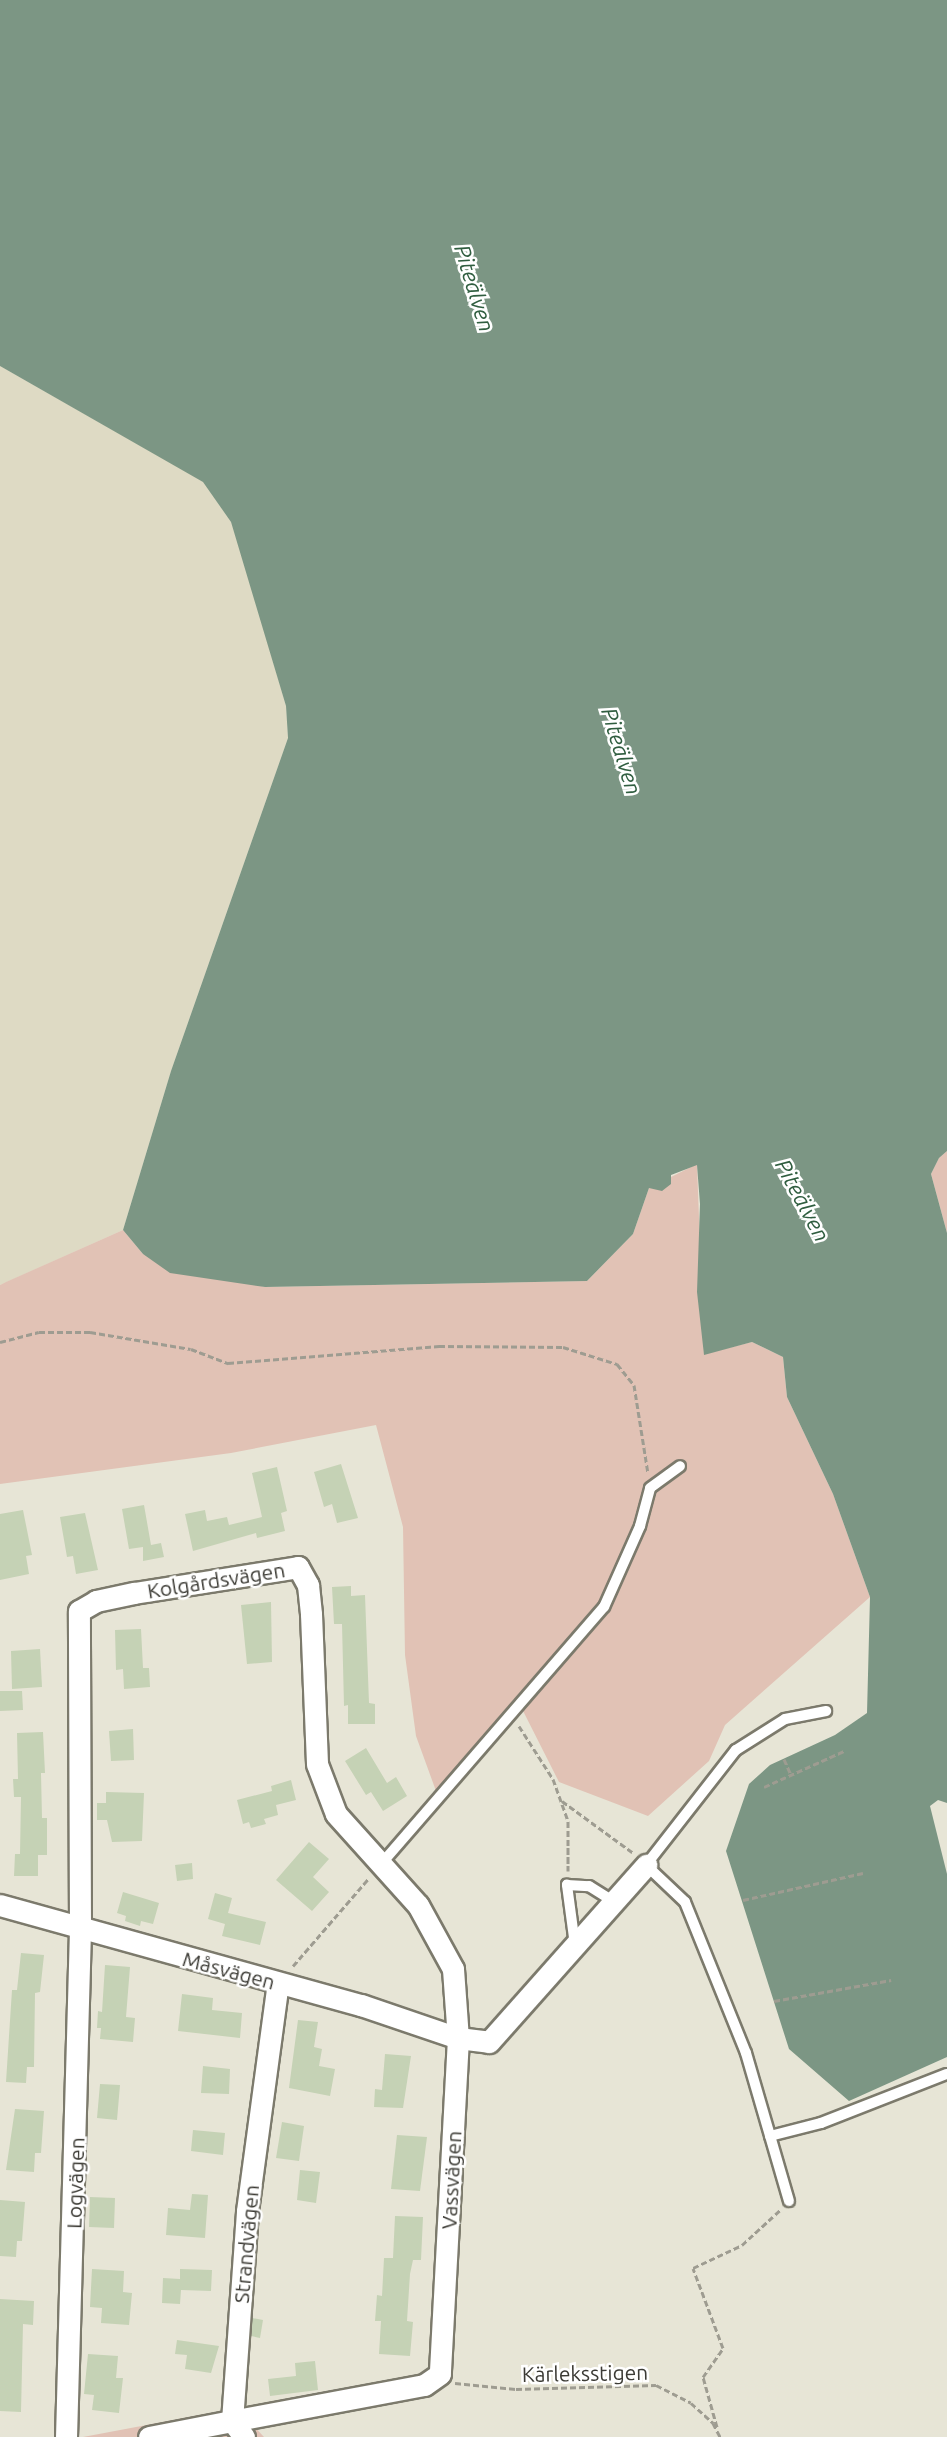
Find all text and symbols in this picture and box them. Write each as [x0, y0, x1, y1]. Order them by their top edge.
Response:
water label: Piteälven [449, 241, 501, 335]
water label: Piteälven [596, 704, 648, 798]
water label: Piteälven [770, 1154, 836, 1246]
street label: Kolgårdsvägen [145, 1557, 287, 1603]
street label: Måsvägen [180, 1946, 278, 1994]
street label: Vassvägen [436, 2130, 466, 2230]
street label: Logvägen [61, 2137, 89, 2229]
street label: Strandvägen [228, 2184, 264, 2304]
street label: Kärleksstigen [522, 2359, 648, 2387]

